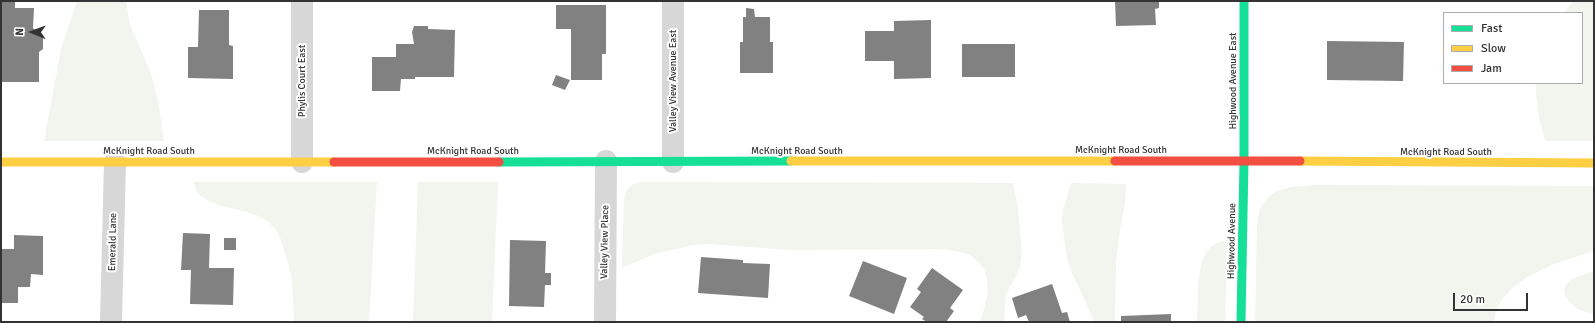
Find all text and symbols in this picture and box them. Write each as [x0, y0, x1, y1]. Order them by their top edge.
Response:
north arrow [12, 12, 52, 52]
legend [1443, 12, 1583, 84]
text: Fast [1481, 21, 1502, 36]
text: N [13, 28, 26, 36]
street label: Valley View Avenue East [667, 30, 679, 132]
street label: Highwood Avenue East [1227, 32, 1239, 130]
text: Slow [1481, 41, 1506, 56]
street label: Phylis Court East [296, 45, 308, 117]
text: Jam [1481, 61, 1502, 76]
street label: McKnight Road South [1075, 144, 1167, 156]
street label: McKnight Road South [103, 145, 195, 157]
street label: McKnight Road South [427, 145, 519, 157]
street label: McKnight Road South [751, 145, 843, 157]
street label: McKnight Road South [1400, 146, 1492, 158]
street label: Highwood Avenue [1225, 203, 1239, 279]
street label: Valley View Place [598, 205, 612, 279]
street label: Emerald Lane [106, 213, 120, 271]
scale bar [1455, 285, 1530, 311]
text: 20 m [1460, 292, 1485, 307]

